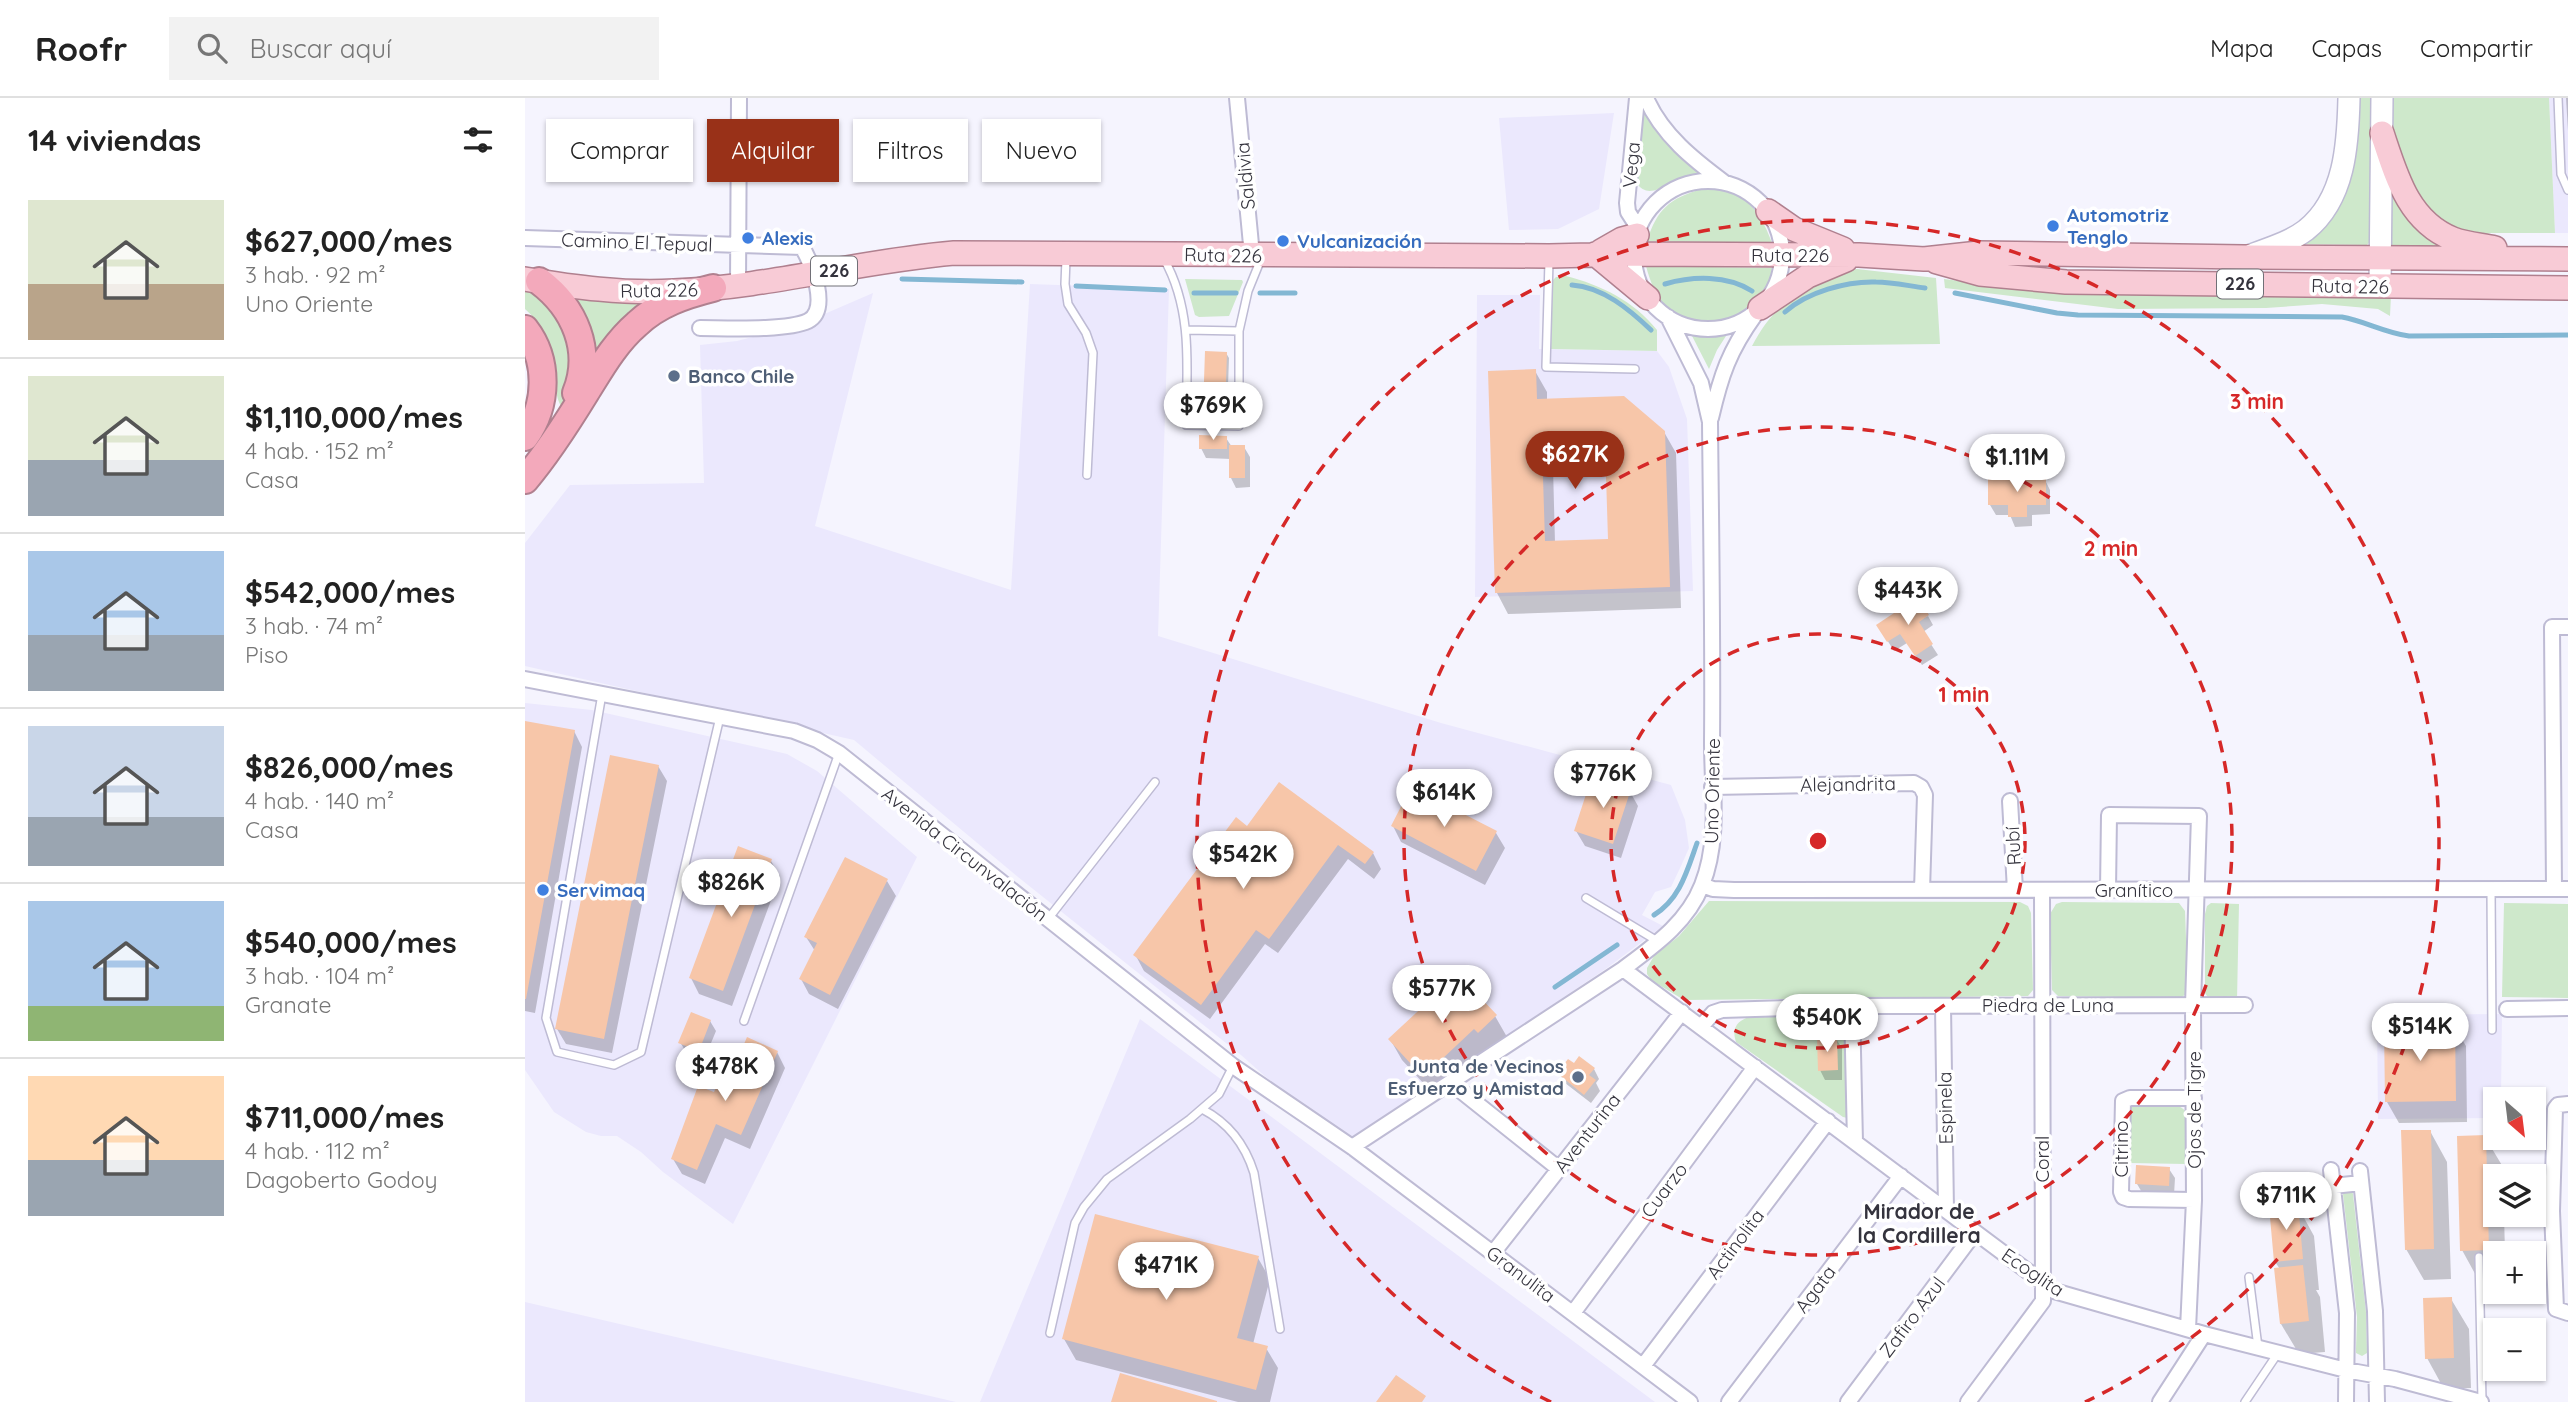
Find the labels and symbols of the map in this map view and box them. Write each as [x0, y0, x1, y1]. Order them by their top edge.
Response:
street label: Saldivia [1230, 141, 1260, 211]
street label: Vega [1617, 141, 1645, 189]
place label: Automotriz Tenglo [2067, 203, 2169, 249]
marker: Automotriz Tenglo [2045, 218, 2061, 234]
place label: Alexis [762, 226, 813, 250]
street label: Camino El Tepual [561, 227, 713, 257]
place label: Vulcanización [1297, 229, 1422, 253]
marker: Alexis [740, 230, 756, 246]
marker: Vulcanización [1275, 233, 1291, 249]
street label: Ruta 226 [1184, 242, 1262, 268]
street label: Ruta 226 [1751, 243, 1829, 267]
road number: 226 [811, 256, 857, 286]
road number: 226 [2217, 270, 2263, 299]
street label: Ruta 226 [2311, 273, 2389, 299]
street label: Ruta 226 [620, 277, 698, 303]
place label: Banco Chile [688, 364, 794, 388]
marker: Banco Chile [666, 368, 682, 384]
pin: $769K [1164, 382, 1262, 442]
text: 3 min [2230, 388, 2284, 414]
pin: $627K [1526, 432, 1624, 491]
pin: $1.11M [1960, 434, 2074, 494]
text: 2 min [2084, 535, 2138, 561]
pin: $443K [1859, 568, 1957, 627]
text: 1 min [1939, 681, 1989, 707]
street label: Uno Oriente [1699, 738, 1725, 844]
pin: $776K [1554, 750, 1652, 810]
pin: $614K [1395, 770, 1493, 829]
street label: Alejandrita [1800, 771, 1896, 797]
street label: Avenida Circunvalación [877, 782, 1053, 926]
street label: Rubí [2000, 825, 2026, 866]
centre of rings [1806, 829, 1830, 853]
pin: $542K [1194, 832, 1292, 891]
pin: $826K [682, 860, 780, 919]
place label: Servimaq [557, 878, 645, 902]
street label: Granítico [2095, 878, 2173, 902]
marker: Servimaq [535, 882, 551, 898]
pin: $577K [1393, 965, 1491, 1025]
street label: Piedra de Luna [1982, 993, 2114, 1017]
pin: $540K [1778, 995, 1876, 1054]
pin: $514K [2371, 1004, 2469, 1063]
pin: $478K [676, 1044, 774, 1103]
street label: Ojos de Tigre [2182, 1051, 2206, 1169]
place label: Junta de Vecinos Esfuerzo y Amistad [1387, 1054, 1564, 1100]
marker: Junta de Vecinos Esfuerzo y Amistad [1570, 1069, 1586, 1085]
street label: Espinela [1932, 1071, 1958, 1145]
north arrow [2483, 1087, 2546, 1150]
street label: Aventurina [1548, 1088, 1626, 1178]
street label: Citrino [2109, 1121, 2133, 1177]
street label: Coral [2030, 1136, 2054, 1182]
street label: Cuarzo [1636, 1158, 1692, 1222]
pin: $711K [2237, 1172, 2335, 1232]
district label: Mirador de la Cordillera [1857, 1198, 1981, 1248]
street label: Actinolita [1701, 1204, 1769, 1284]
street label: Granulita [1482, 1240, 1560, 1308]
pin: $471K [1117, 1242, 1215, 1302]
street label: Ecoglita [1997, 1242, 2069, 1302]
street label: Agata [1789, 1260, 1841, 1318]
street label: Zafiro Azul [1874, 1272, 1950, 1362]

